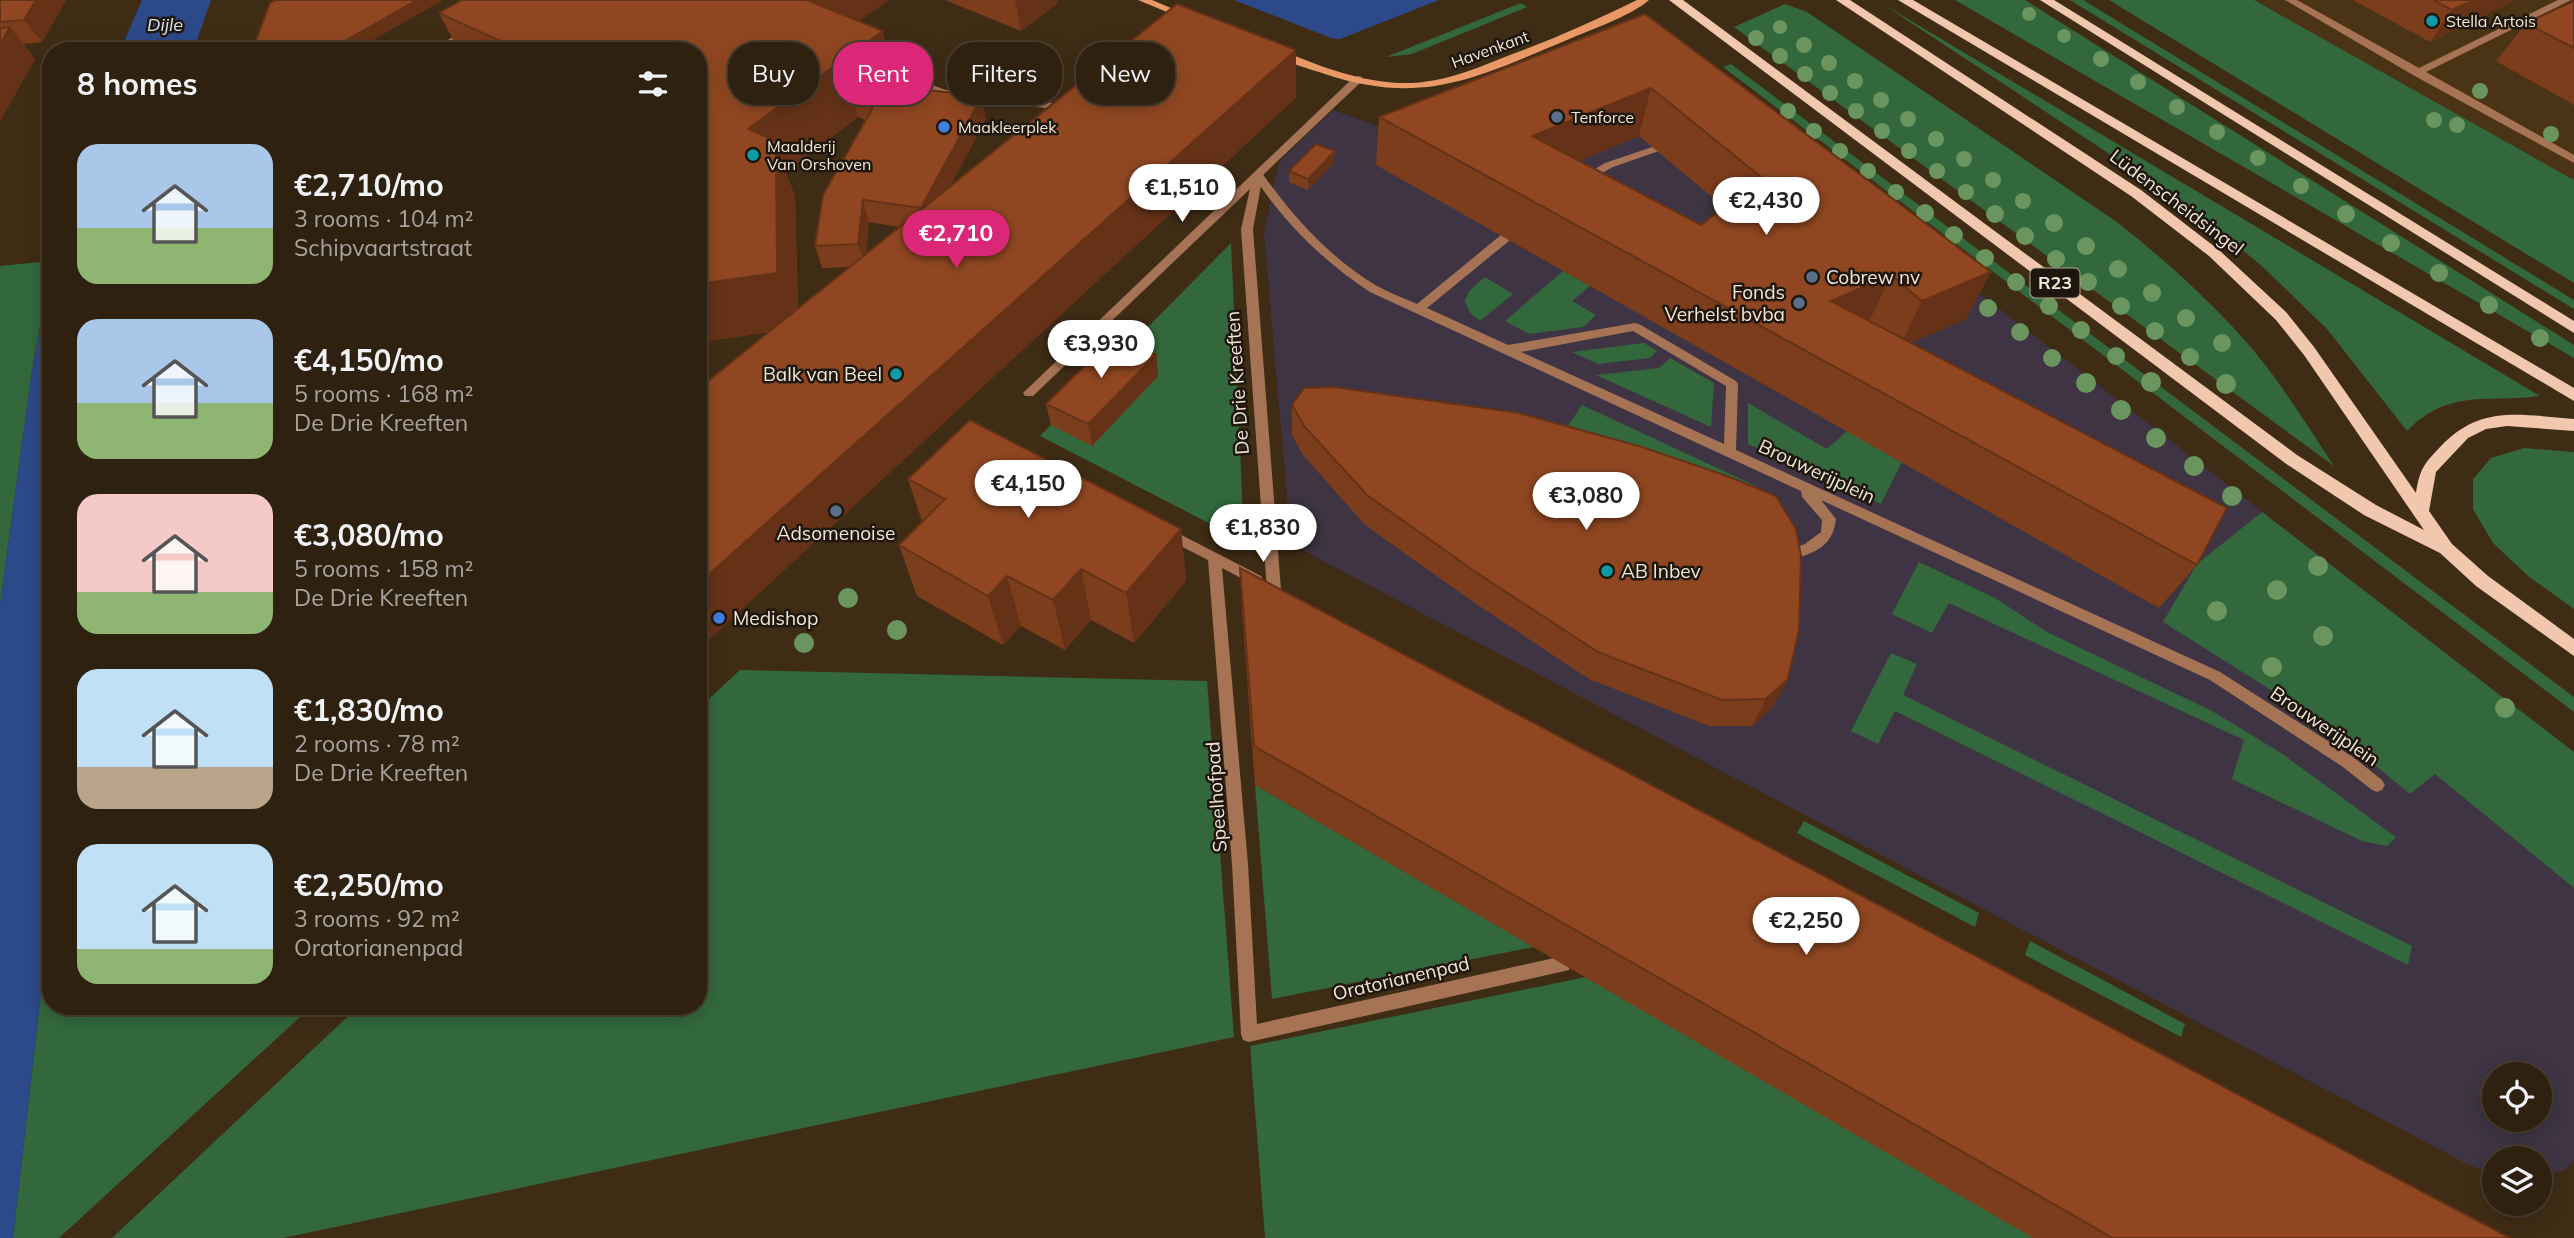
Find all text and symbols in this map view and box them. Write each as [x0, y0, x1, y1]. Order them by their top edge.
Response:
place label: Stella Artois [2446, 11, 2536, 31]
water label: Dijle [147, 13, 183, 36]
marker: Stella Artois [2424, 13, 2440, 29]
street label: Havenkant [1449, 26, 1532, 72]
chip: Buy [728, 42, 819, 105]
chip: Rent [833, 42, 933, 105]
chip: Filters [947, 42, 1062, 105]
chip: New [1076, 42, 1175, 105]
text: 8 homes [77, 65, 198, 103]
icon: filters [634, 65, 672, 103]
place label: Tenforce [1571, 107, 1634, 127]
marker: Tenforce [1549, 109, 1565, 125]
place label: Maakleerplek [958, 117, 1057, 137]
marker: Maakleerplek [936, 119, 952, 135]
place label: Maalderij Van Orshoven [767, 136, 871, 174]
street label: Lüdenscheidsingel [2105, 144, 2249, 260]
marker: Maalderij Van Orshoven [745, 147, 761, 163]
pin: €1,510 [1125, 164, 1239, 224]
text: €2,710/mo [294, 166, 444, 204]
icon: home [133, 172, 217, 256]
text: €1,510 [1145, 172, 1219, 201]
pin: €2,430 [1709, 177, 1823, 237]
text: €2,430 [1729, 185, 1803, 214]
text: 3 rooms · 104 m² [294, 204, 474, 233]
pin: €2,710 [899, 210, 1013, 270]
text: €2,710 [919, 218, 993, 247]
text: Schipvaartstraat [294, 233, 472, 262]
place label: Cobrew nv [1826, 265, 1920, 289]
road number: R23 [2030, 268, 2080, 298]
marker: Cobrew nv [1804, 269, 1820, 285]
place label: Fonds Verhelst bvba [1665, 280, 1785, 326]
marker: Fonds Verhelst bvba [1791, 295, 1807, 311]
street label: De Drie Kreeften [1220, 310, 1254, 456]
pin: €3,930 [1044, 320, 1158, 380]
text: €3,930 [1064, 328, 1138, 357]
text: €4,150/mo [294, 341, 444, 379]
icon: home [133, 347, 217, 431]
place label: Balk van Beel [763, 362, 882, 386]
marker: Balk van Beel [888, 366, 904, 382]
text: 5 rooms · 168 m² [294, 379, 474, 408]
text: De Drie Kreeften [294, 408, 468, 437]
street label: Brouwerijplein [1755, 433, 1879, 509]
pin: €4,150 [971, 461, 1085, 520]
text: €4,150 [991, 468, 1065, 497]
pin: €3,080 [1529, 472, 1643, 532]
text: €3,080 [1549, 480, 1623, 509]
marker: Adsomenoise [828, 503, 844, 519]
pin: €1,830 [1206, 504, 1320, 564]
text: €1,830 [1226, 512, 1300, 541]
text: €3,080/mo [294, 516, 444, 554]
place label: Adsomenoise [777, 521, 895, 545]
icon: home [133, 522, 217, 606]
text: 5 rooms · 158 m² [294, 554, 474, 583]
place label: AB Inbev [1621, 559, 1701, 583]
marker: AB Inbev [1599, 563, 1615, 579]
text: De Drie Kreeften [294, 583, 468, 612]
place label: Medishop [733, 606, 818, 630]
marker: Medishop [711, 610, 727, 626]
street label: Brouwerijplein [2266, 681, 2384, 771]
text: €1,830/mo [294, 691, 444, 729]
icon: home [133, 697, 217, 781]
text: 2 rooms · 78 m² [294, 729, 460, 758]
street label: Speelhofpad [1200, 741, 1232, 853]
text: De Drie Kreeften [294, 758, 468, 787]
text: €2,250/mo [294, 866, 444, 904]
icon: home [133, 872, 217, 956]
pin: €2,250 [1749, 898, 1863, 957]
text: 3 rooms · 92 m² [294, 904, 460, 933]
text: €2,250 [1769, 905, 1843, 934]
text: Oratorianenpad [294, 933, 463, 962]
street label: Oratorianenpad [1330, 951, 1472, 1005]
map controls [2482, 1062, 2552, 1216]
button: locate [2482, 1062, 2552, 1132]
button: layers [2482, 1146, 2552, 1216]

